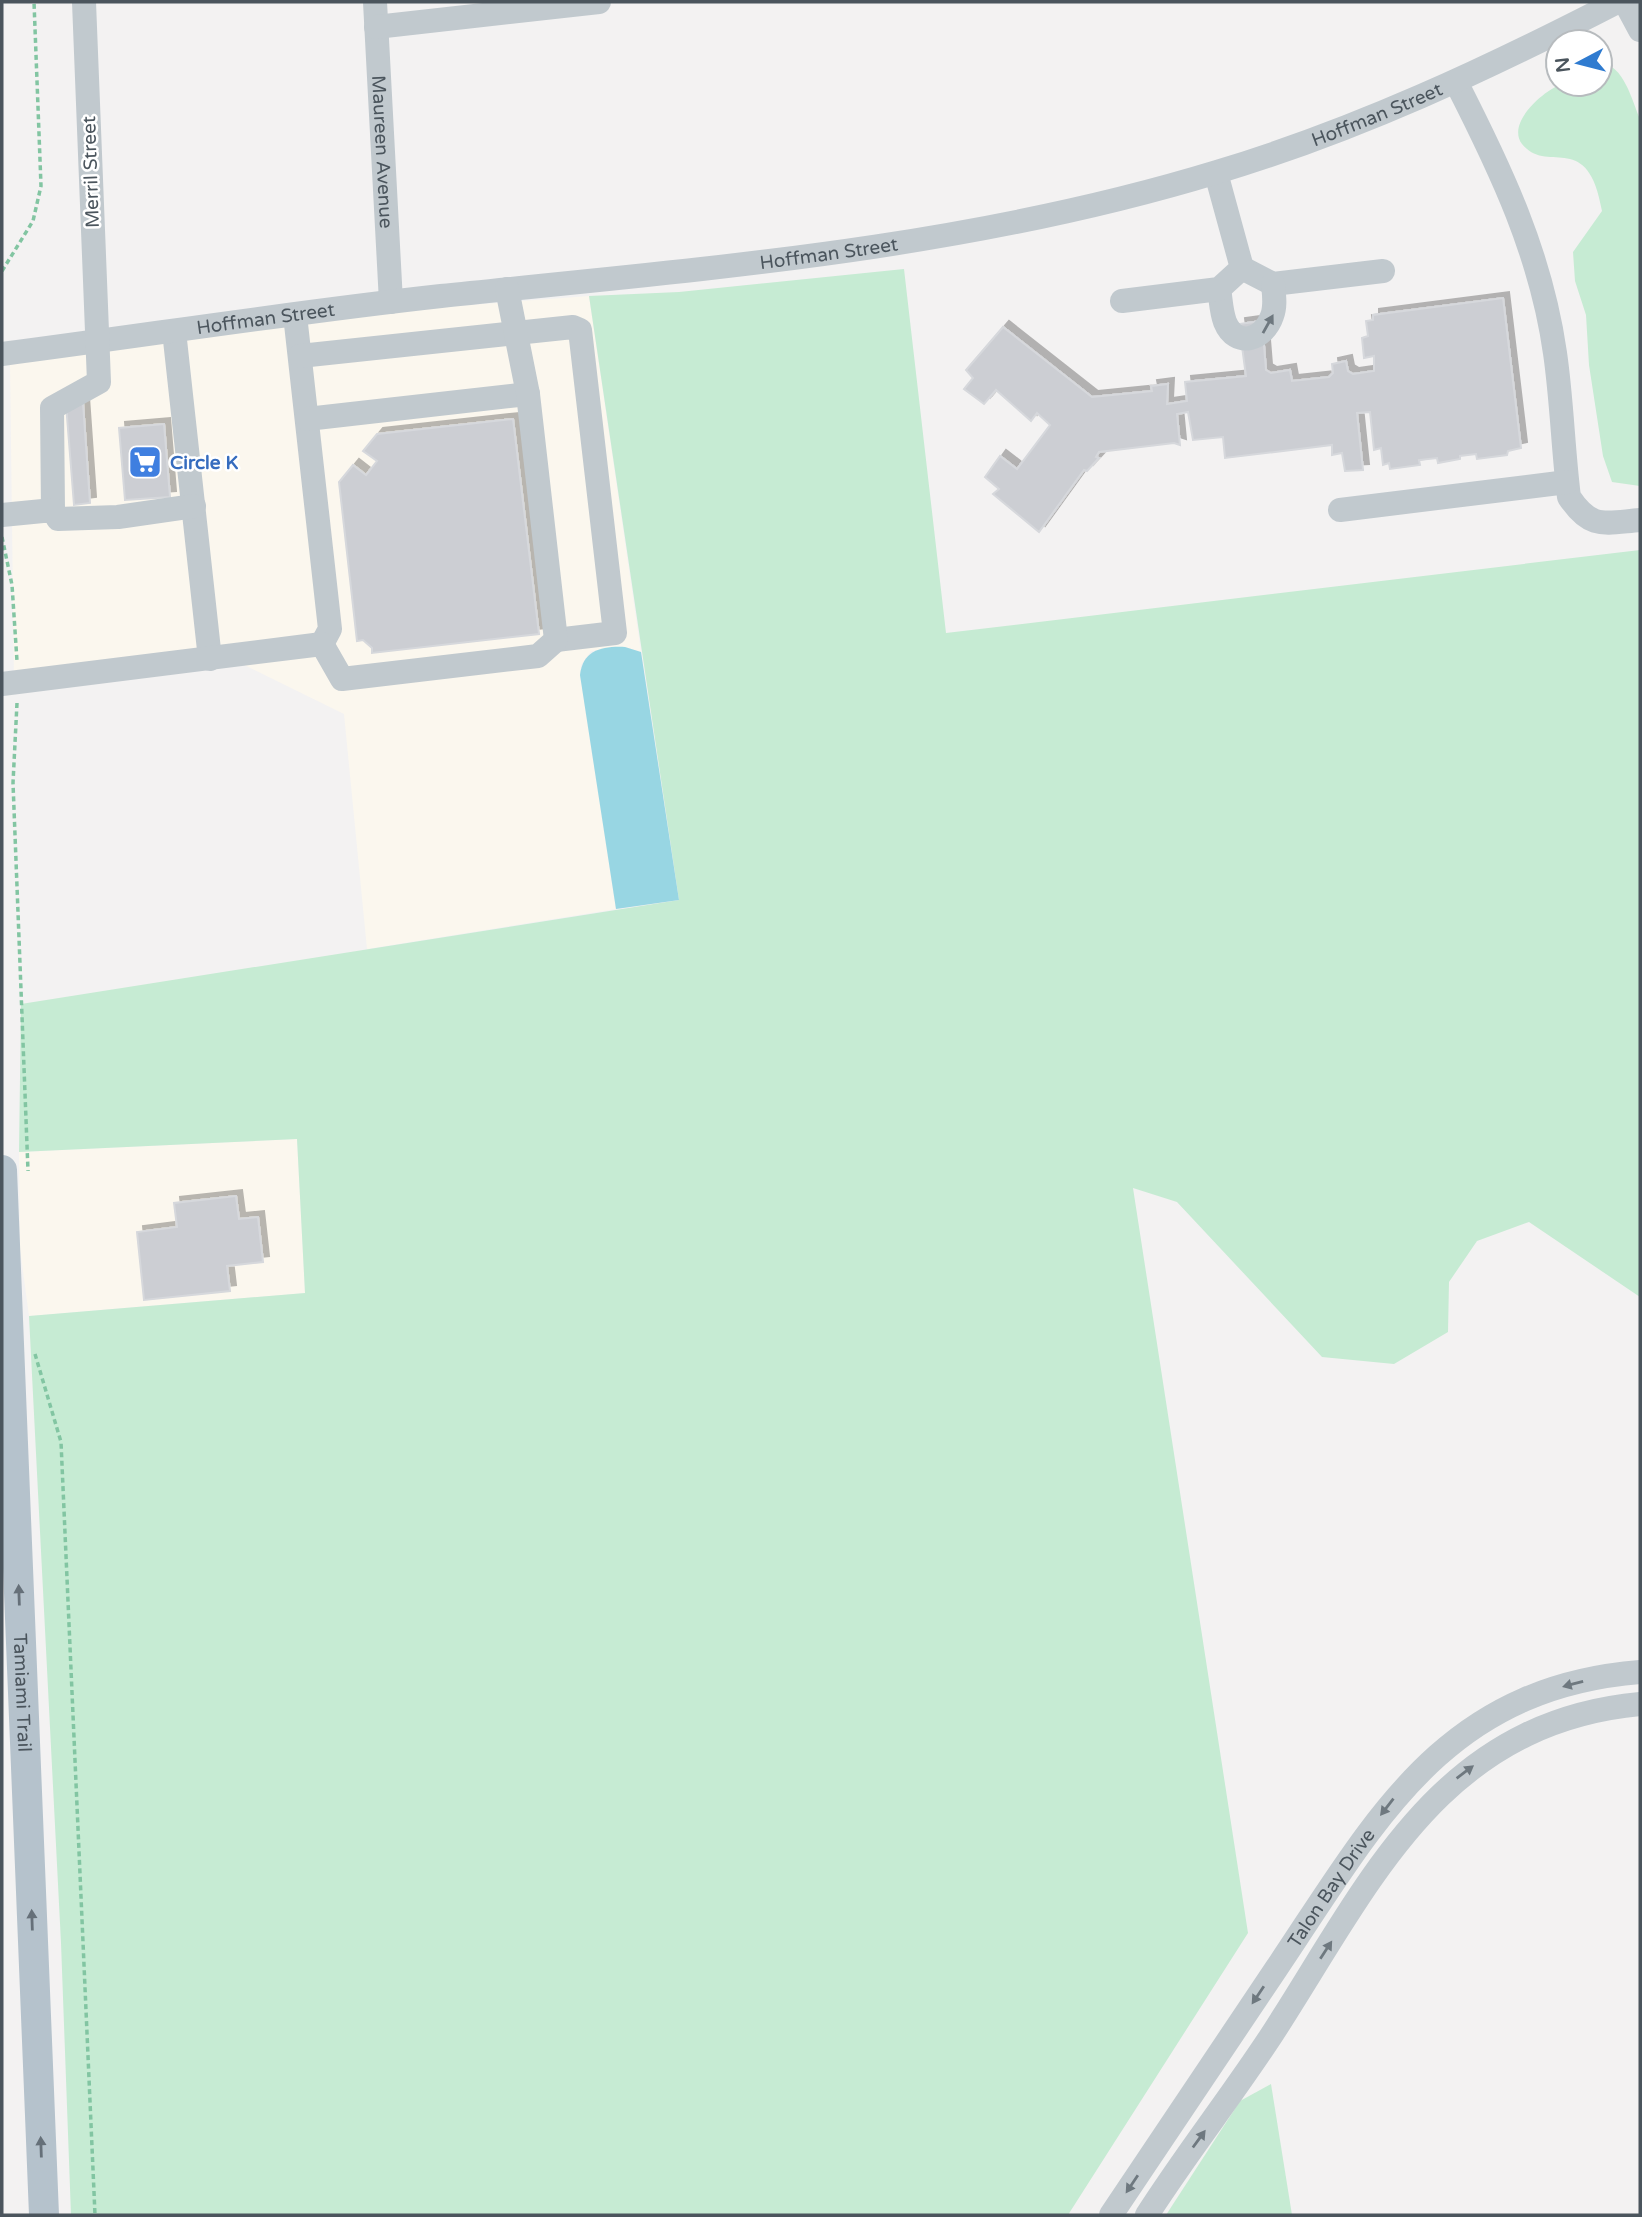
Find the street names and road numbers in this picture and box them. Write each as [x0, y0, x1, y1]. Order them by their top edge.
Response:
street label: Maureen Avenue [367, 75, 397, 229]
street label: Hoffman Street [1309, 78, 1446, 151]
street label: Merril Street [78, 116, 104, 228]
street label: Hoffman Street [759, 233, 900, 274]
street label: Hoffman Street [195, 299, 336, 339]
street label: Tamiami Trail [9, 1633, 35, 1752]
street label: Talon Bay Drive [1283, 1825, 1380, 1952]

